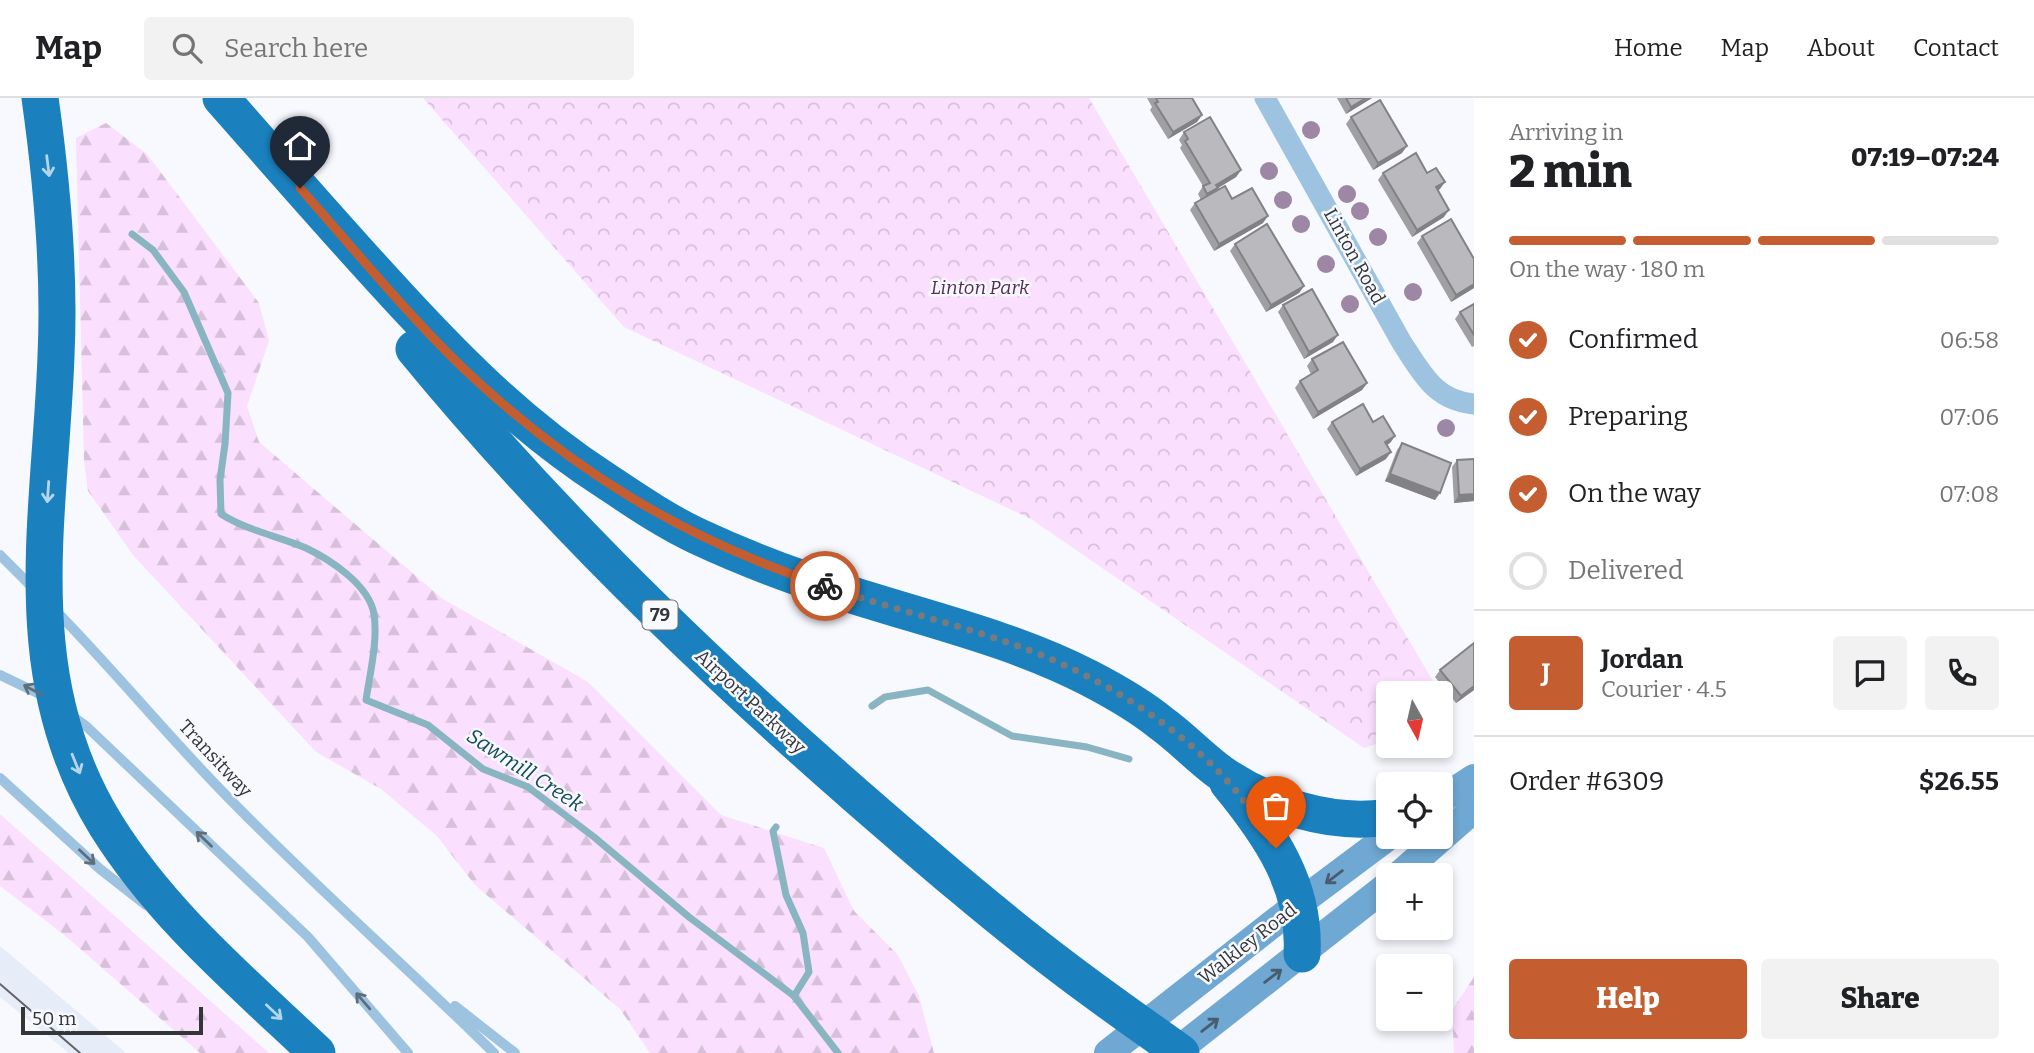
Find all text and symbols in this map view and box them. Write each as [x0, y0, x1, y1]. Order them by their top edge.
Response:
search box [144, 17, 634, 80]
text: Map [35, 28, 102, 68]
icon: search [168, 29, 206, 67]
text: Search here [224, 33, 368, 64]
text: Home [1614, 34, 1683, 62]
text: Map [1721, 34, 1769, 62]
text: About [1807, 34, 1875, 62]
text: Contact [1913, 34, 1999, 62]
pin [270, 116, 330, 188]
text: Arriving in [1509, 118, 1623, 146]
icon: home [281, 127, 319, 165]
text: 07:19–07:24 [1851, 142, 1999, 173]
text: 2 min [1509, 144, 1632, 199]
one-way arrow [42, 154, 55, 177]
street label: Linton Road [1319, 204, 1390, 308]
text: On the way · 180 m [1509, 255, 1705, 283]
park label: Linton Park [931, 276, 1030, 299]
icon: check [1509, 321, 1547, 359]
text: Confirmed [1568, 324, 1698, 355]
text: 06:58 [1940, 326, 1999, 354]
icon: check [1509, 398, 1547, 436]
text: Preparing [1568, 401, 1688, 432]
text: 07:06 [1940, 403, 1999, 431]
icon: check [1509, 475, 1547, 513]
text: On the way [1568, 478, 1701, 509]
one-way arrow [41, 480, 54, 503]
text: 07:08 [1939, 480, 1999, 508]
courier [790, 551, 860, 621]
text: Delivered [1568, 555, 1683, 586]
icon: bike [806, 567, 844, 605]
road number: 79 [642, 601, 678, 630]
button: chat [1833, 636, 1907, 710]
button: phone [1925, 636, 1999, 710]
street label: Airport Parkway [691, 644, 811, 759]
text: Jordan [1601, 644, 1683, 675]
text: J [1542, 658, 1550, 689]
text: Courier · 4.5 [1601, 675, 1727, 703]
north arrow [1376, 681, 1452, 758]
map controls [1376, 681, 1453, 1031]
one-way arrow [23, 683, 44, 696]
street label: Transitway [174, 715, 258, 802]
water label: Sawmill Creek [462, 723, 589, 818]
one-way arrow [71, 752, 84, 774]
text: Order #6309 [1509, 766, 1664, 797]
text: $26.55 [1919, 766, 1999, 797]
button: locate [1376, 772, 1453, 849]
pin [1246, 776, 1306, 848]
icon: bag [1257, 787, 1295, 825]
one-way arrow [196, 830, 213, 847]
one-way arrow [78, 849, 96, 865]
button: + [1376, 863, 1453, 940]
one-way arrow [1325, 870, 1344, 884]
street label: Walkley Road [1194, 898, 1301, 989]
button: − [1376, 954, 1453, 1031]
button: Help [1509, 959, 1747, 1039]
button: Share [1761, 959, 1999, 1039]
one-way arrow [1264, 968, 1282, 983]
one-way arrow [355, 993, 371, 1011]
scale bar [21, 1004, 203, 1036]
one-way arrow [265, 1004, 283, 1020]
text: 50 m [32, 1007, 76, 1030]
one-way arrow [1200, 1017, 1218, 1033]

